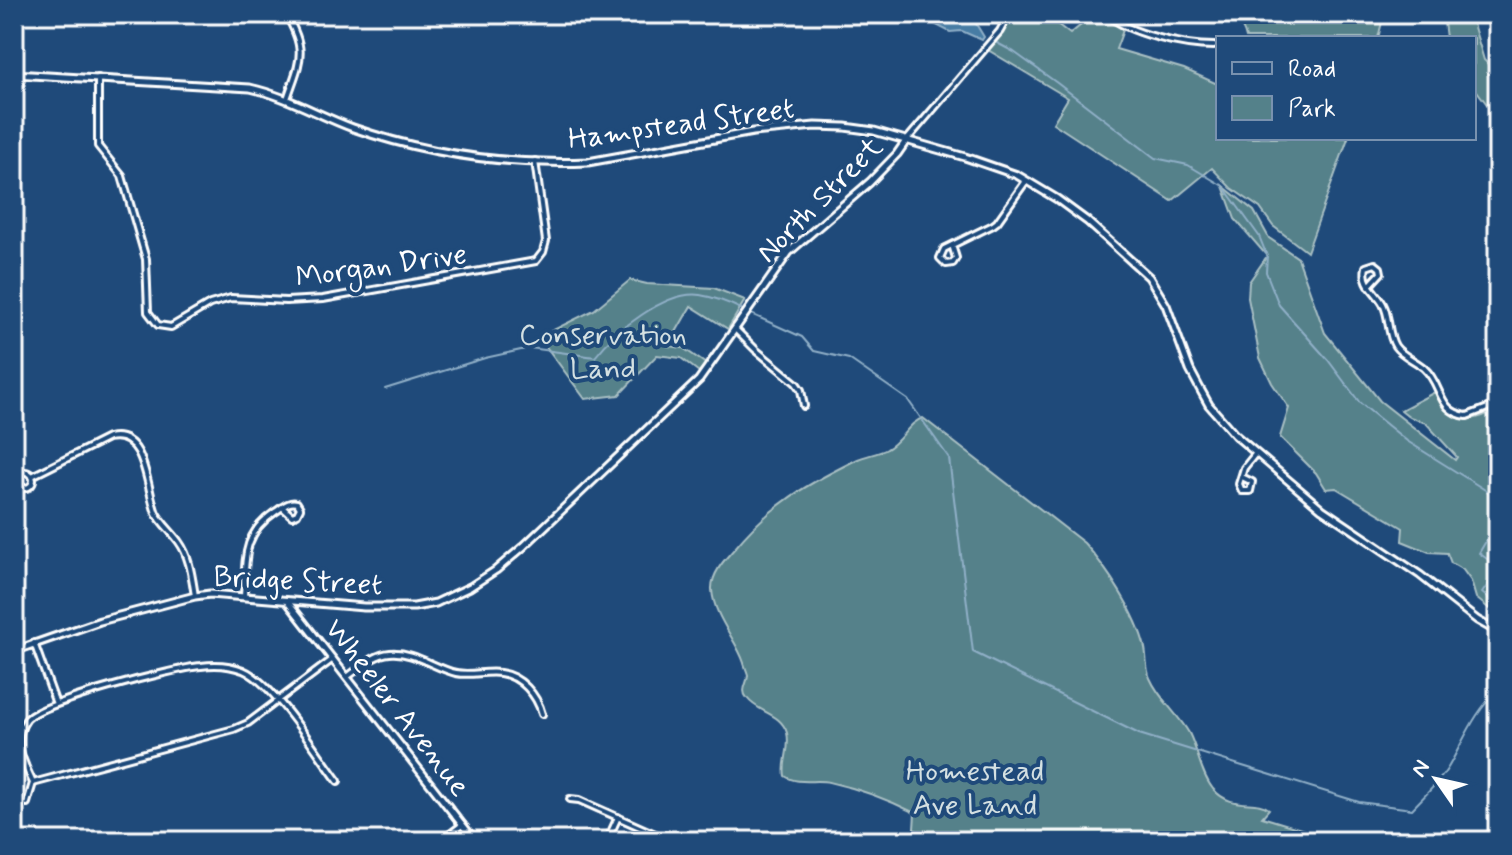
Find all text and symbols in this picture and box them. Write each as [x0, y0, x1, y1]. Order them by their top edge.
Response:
legend [1216, 36, 1476, 140]
text: Road [1288, 54, 1336, 85]
street label: Hampstead Street [565, 89, 797, 160]
text: Park [1288, 94, 1336, 125]
street label: North Street [748, 128, 892, 272]
street label: Morgan Drive [293, 235, 470, 300]
park label: Conservation Land [519, 316, 687, 389]
street label: Bridge Street [212, 558, 383, 605]
street label: Wheeler Avenue [315, 611, 479, 805]
north arrow [1396, 739, 1476, 819]
park label: Homestead Ave Land [906, 752, 1044, 825]
text: N [1405, 755, 1437, 783]

